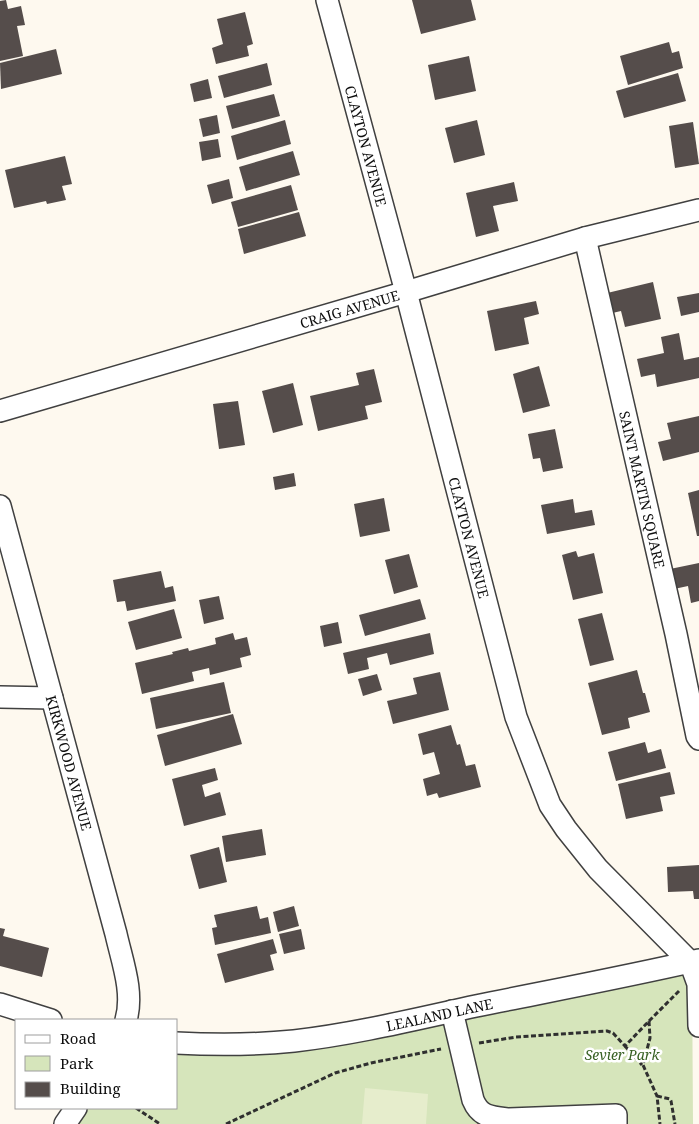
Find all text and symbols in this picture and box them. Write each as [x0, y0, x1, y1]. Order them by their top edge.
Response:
street label: CLAYTON AVENUE [341, 83, 392, 209]
street label: CRAIG AVENUE [297, 285, 402, 332]
street label: SAINT MARTIN SQUARE [616, 409, 670, 570]
street label: CLAYTON AVENUE [445, 475, 494, 600]
street label: KIRKWOOD AVENUE [42, 693, 97, 833]
street label: LEALAND LANE [384, 993, 494, 1035]
legend [15, 1019, 178, 1109]
text: Road [60, 1028, 96, 1048]
park label: Sevier Park [585, 1045, 660, 1064]
text: Park [60, 1053, 94, 1073]
text: Building [60, 1078, 121, 1098]

